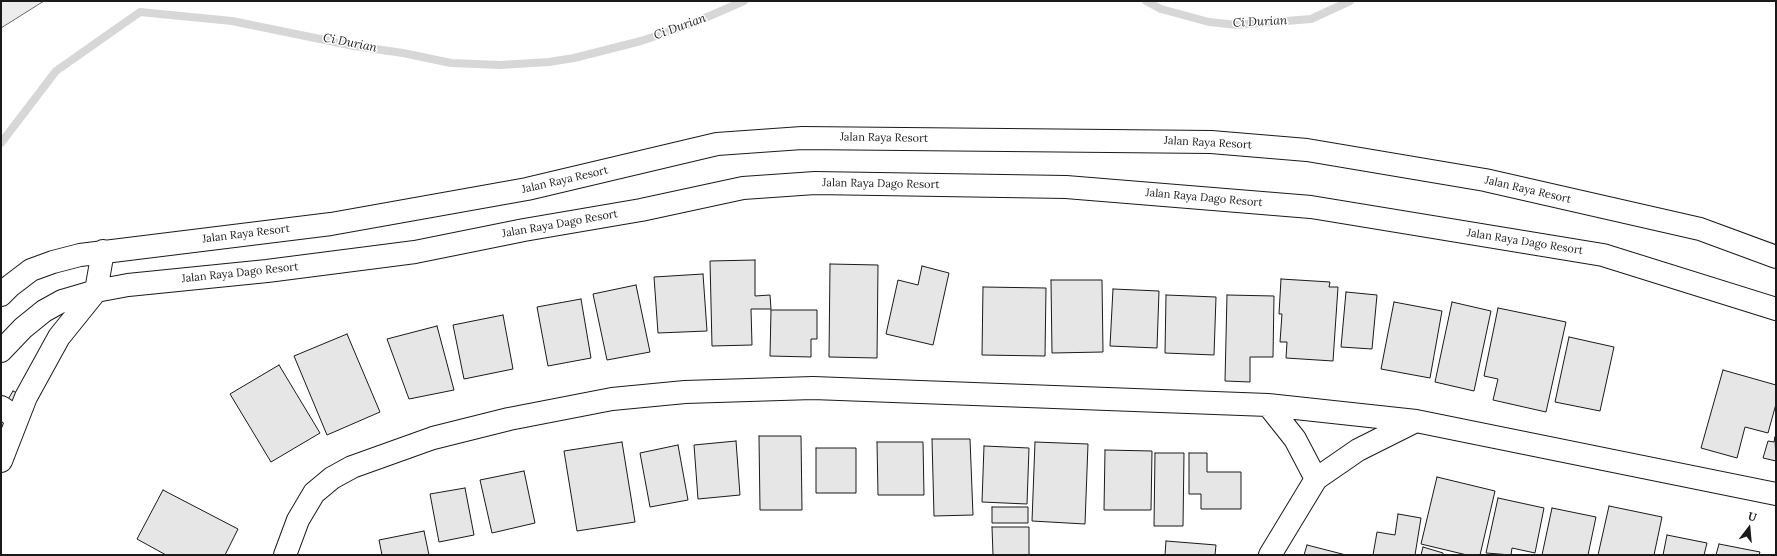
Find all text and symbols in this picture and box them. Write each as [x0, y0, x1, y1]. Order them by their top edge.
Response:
water label: Ci Durian [652, 11, 708, 43]
water label: Ci Durian [1232, 13, 1288, 31]
water label: Ci Durian [322, 31, 378, 55]
street label: Jalan Raya Resort [840, 131, 928, 145]
street label: Jalan Raya Resort [1164, 134, 1252, 152]
street label: Jalan Raya Resort [521, 164, 609, 196]
street label: Jalan Raya Resort [1484, 174, 1572, 206]
street label: Jalan Raya Dago Resort [822, 176, 940, 192]
street label: Jalan Raya Dago Resort [1145, 186, 1263, 210]
street label: Jalan Raya Dago Resort [501, 207, 619, 241]
street label: Jalan Raya Resort [201, 222, 291, 246]
street label: Jalan Raya Dago Resort [1466, 226, 1584, 258]
street label: Jalan Raya Dago Resort [181, 260, 299, 286]
north arrow [1729, 508, 1769, 548]
text: U [1746, 509, 1758, 524]

